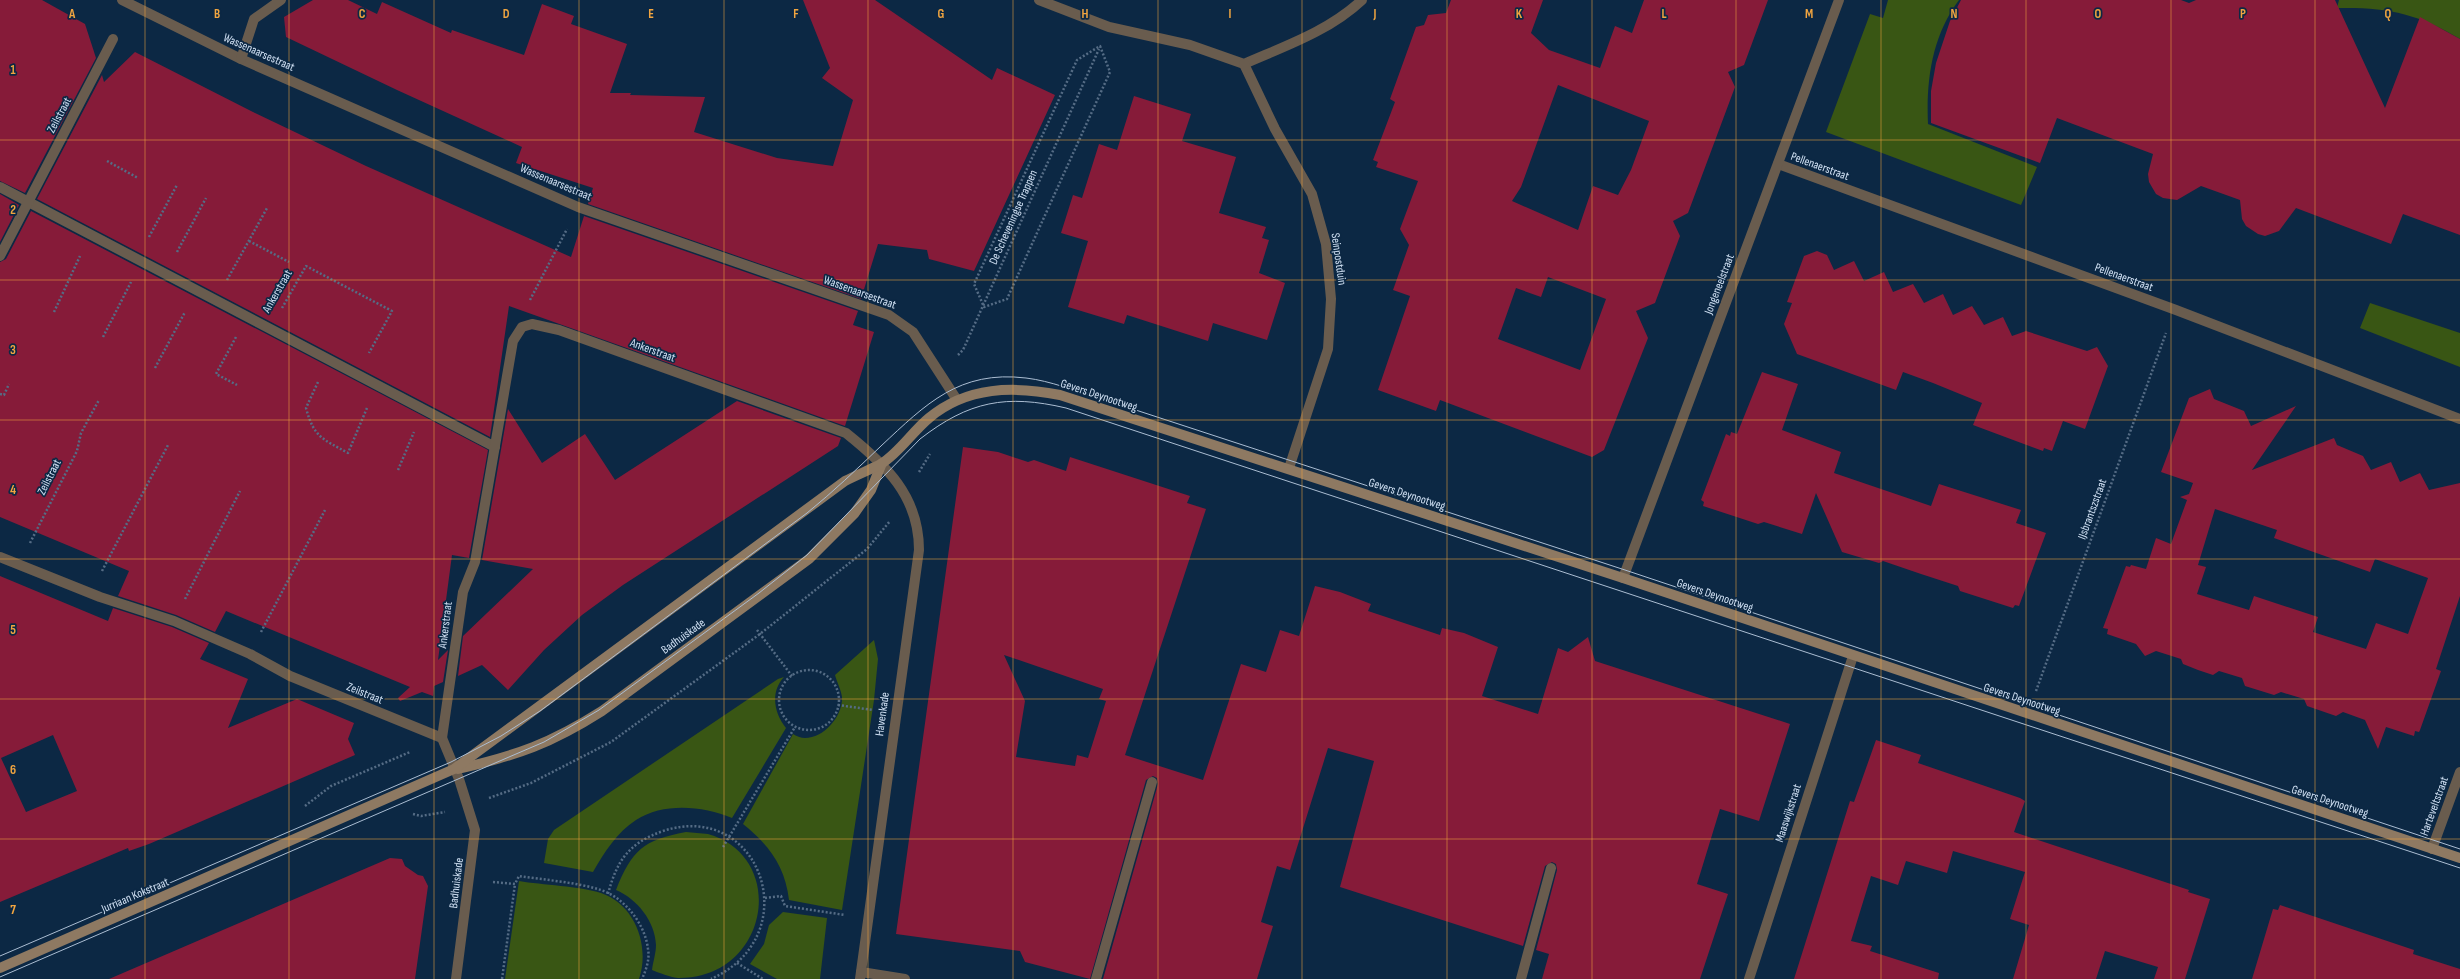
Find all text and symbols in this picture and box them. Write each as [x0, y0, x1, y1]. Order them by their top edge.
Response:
text: A [68, 6, 76, 22]
text: B [214, 6, 220, 22]
text: C [359, 6, 366, 22]
text: D [503, 6, 510, 22]
text: E [648, 6, 654, 22]
text: F [793, 6, 799, 22]
text: G [938, 6, 945, 22]
text: H [1082, 6, 1089, 22]
text: I [1229, 6, 1232, 22]
text: J [1373, 6, 1377, 22]
text: K [1516, 6, 1523, 22]
text: L [1661, 6, 1667, 22]
text: M [1805, 6, 1813, 22]
text: N [1951, 6, 1958, 22]
text: O [2095, 6, 2102, 22]
text: P [2240, 6, 2246, 22]
text: Q [2385, 6, 2392, 22]
street label: Wassenaarsestraat [221, 30, 297, 75]
text: 1 [10, 62, 16, 78]
street label: Zeilstraat [44, 95, 75, 136]
street label: Pellenaerstraat [1789, 149, 1851, 184]
street label: Wassenaarsestraat [518, 161, 594, 204]
street label: De Scheveningse Trappen [986, 168, 1041, 267]
text: 2 [10, 202, 16, 218]
street label: Seinpostduin [1327, 232, 1350, 286]
street label: Jongeneelstraat [1701, 252, 1738, 317]
street label: Pellenaerstraat [2093, 260, 2155, 295]
street label: Ankerstraat [259, 267, 296, 316]
street label: Wassenaarsestraat [821, 272, 899, 313]
street label: Ankerstraat [627, 335, 678, 366]
text: 3 [10, 342, 16, 358]
street label: Gevers Deynootweg [1059, 376, 1139, 415]
street label: Zeilstraat [34, 457, 65, 498]
street label: Gevers Deynootweg [1367, 475, 1447, 514]
street label: IJsbrantszstraat [2075, 476, 2110, 542]
text: 4 [10, 482, 16, 498]
street label: Gevers Deynootweg [1675, 575, 1755, 616]
street label: Ankerstraat [435, 600, 456, 650]
street label: Badhuiskade [658, 615, 708, 657]
text: 5 [10, 622, 16, 638]
street label: Zeilstraat [344, 679, 386, 708]
street label: Gevers Deynootweg [1982, 680, 2062, 719]
street label: Havenkade [872, 691, 893, 737]
text: 6 [10, 762, 16, 778]
street label: Harteveltstraat [2417, 774, 2452, 838]
street label: Maaswijkstraat [1772, 782, 1805, 844]
street label: Gevers Deynootweg [2290, 782, 2370, 821]
street label: Badhuiskade [446, 857, 467, 909]
street label: Jurriaan Kokstraat [98, 874, 171, 917]
text: 7 [10, 902, 16, 918]

